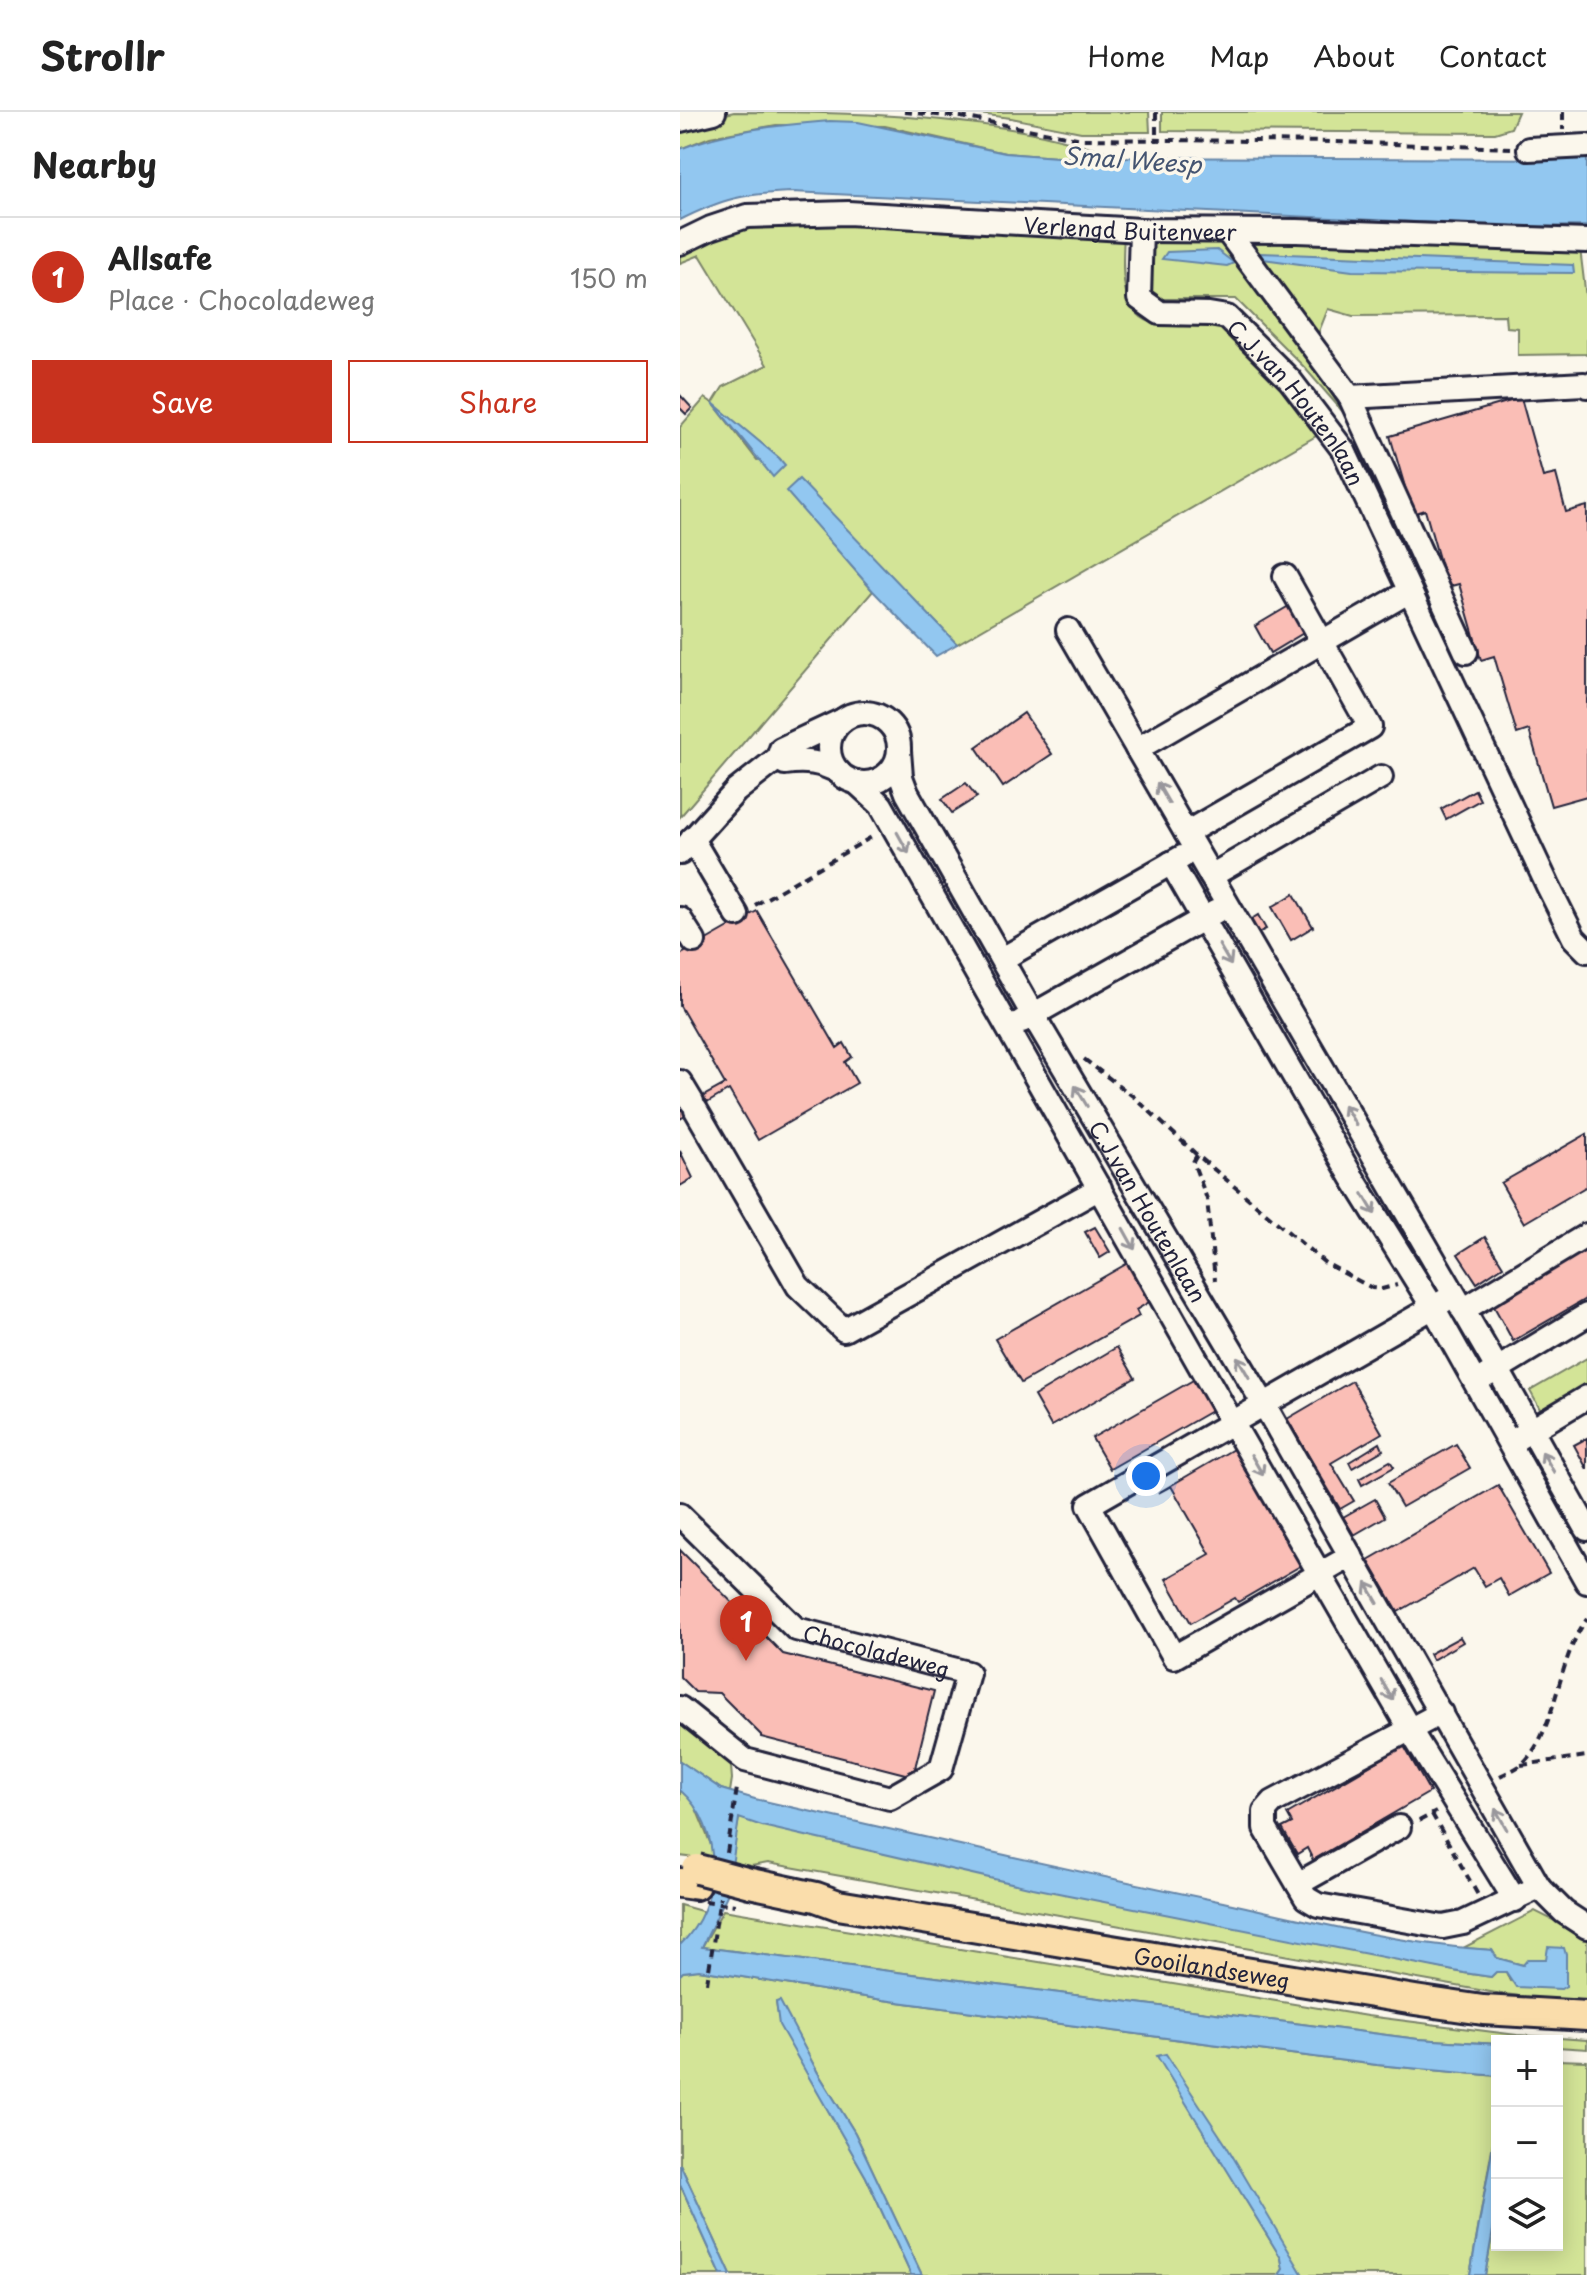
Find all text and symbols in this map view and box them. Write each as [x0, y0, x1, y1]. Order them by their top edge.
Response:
text: Strollr [40, 27, 165, 84]
text: Home [1087, 34, 1165, 77]
text: Map [1209, 34, 1269, 77]
text: About [1313, 34, 1395, 77]
text: Contact [1439, 34, 1547, 77]
water label: Smal Weesp [1061, 136, 1204, 182]
text: Nearby [32, 138, 157, 190]
street label: Verlengd Buitenveer [1023, 207, 1238, 247]
text: Allsafe [108, 235, 212, 280]
text: 1 [52, 258, 64, 297]
text: 150 m [570, 258, 648, 297]
text: Place · Chocoladeweg [108, 280, 376, 319]
street label: C.J.van Houtenlaan [1221, 311, 1374, 491]
button: Save [32, 360, 332, 443]
button: Share [348, 360, 648, 443]
one-way arrow [1155, 782, 1171, 805]
one-way arrow [895, 831, 911, 854]
one-way arrow [1217, 943, 1233, 966]
one-way arrow [1073, 1085, 1089, 1108]
one-way arrow [1342, 1103, 1357, 1127]
street label: C.J.van Houtenlaan [1082, 1113, 1216, 1308]
one-way arrow [1361, 1192, 1377, 1215]
one-way arrow [1121, 1227, 1137, 1250]
one-way arrow [1235, 1356, 1251, 1379]
one-way arrow [1540, 1450, 1555, 1474]
one-way arrow [1249, 1453, 1265, 1476]
your location [1126, 1456, 1166, 1496]
one-way arrow [1364, 1582, 1380, 1605]
pin: 1 [720, 1595, 772, 1661]
street label: Chocoladeweg [800, 1615, 954, 1684]
one-way arrow [1379, 1678, 1395, 1701]
one-way arrow [1493, 1808, 1509, 1831]
street label: Gooilandseweg [1132, 1937, 1293, 1996]
map controls [1491, 2035, 1563, 2251]
button: + [1491, 2035, 1563, 2107]
button: − [1491, 2107, 1563, 2179]
button: layers [1491, 2179, 1563, 2251]

